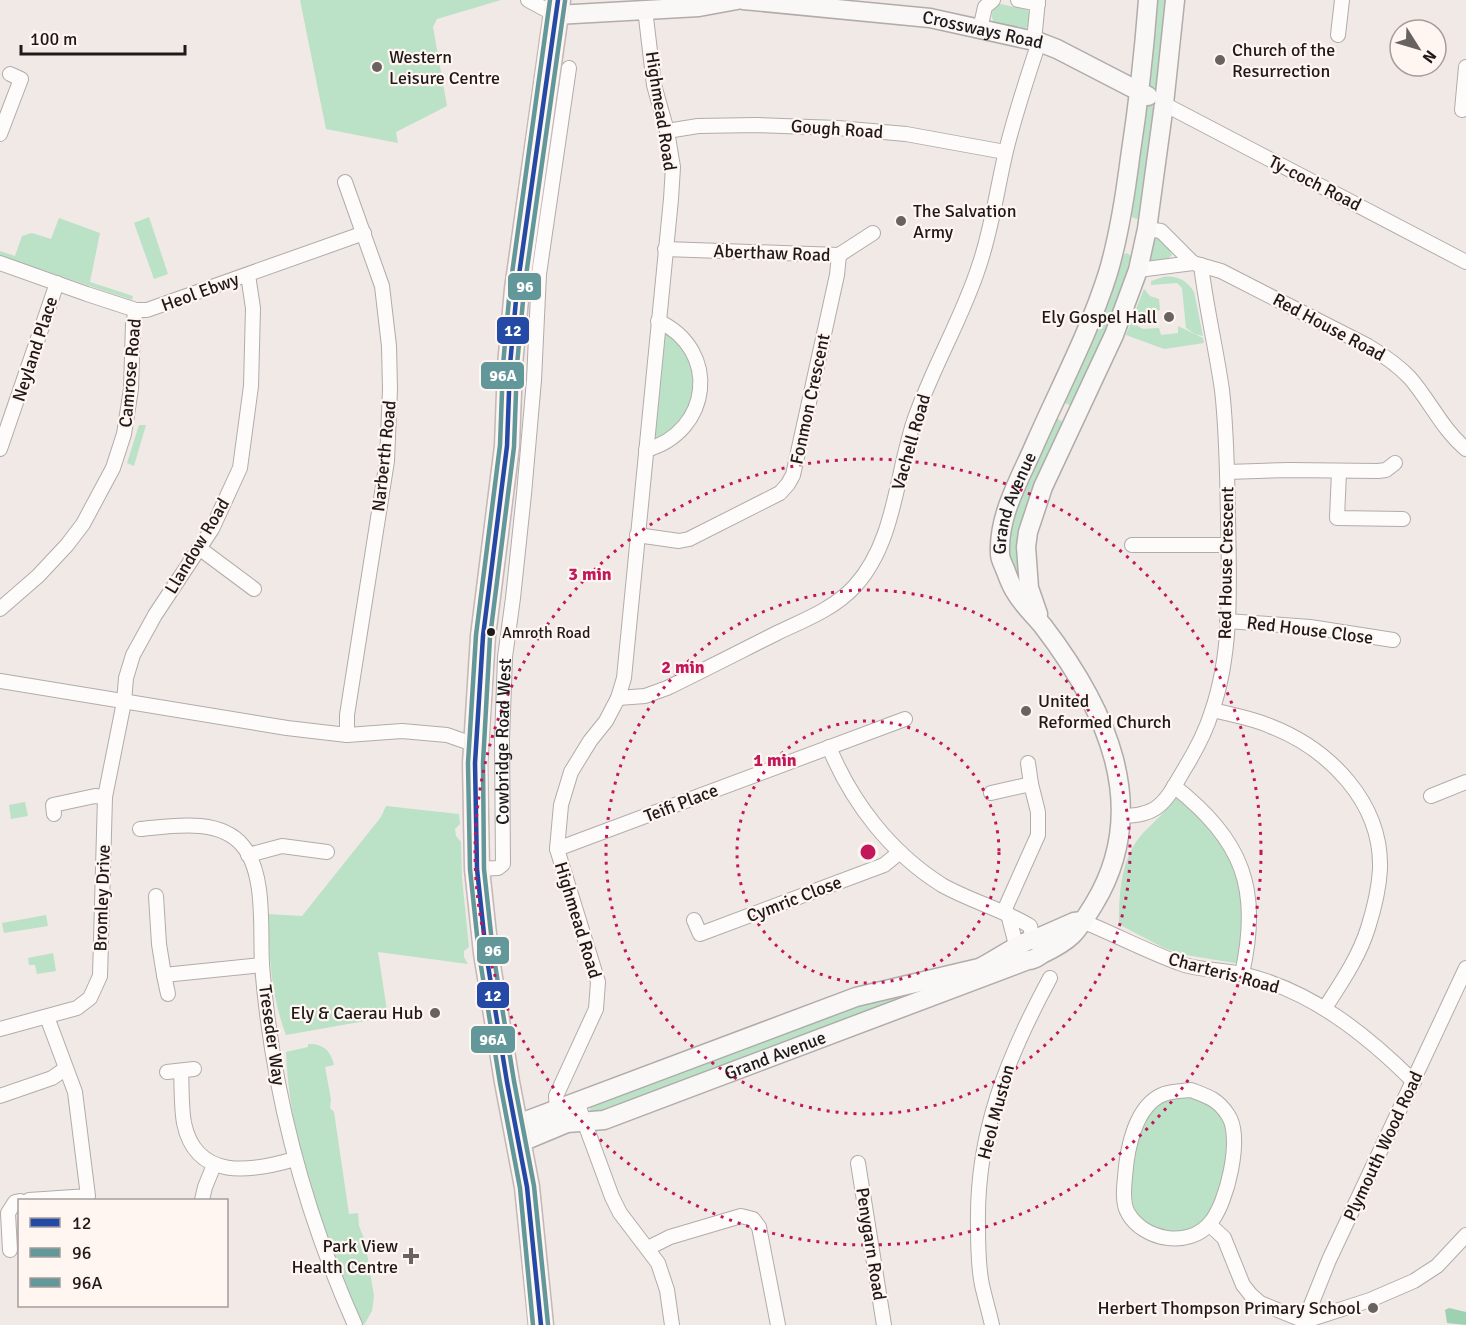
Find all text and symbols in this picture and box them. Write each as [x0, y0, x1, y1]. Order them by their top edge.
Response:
street label: Crossways Road [922, 6, 1045, 54]
scale bar [21, 18, 184, 56]
north arrow [1388, 18, 1448, 78]
text: 100 m [30, 28, 77, 50]
place label: Church of the Resurrection [1232, 39, 1335, 82]
place label: Western Leisure Centre [389, 46, 500, 89]
text: N [1418, 46, 1441, 67]
street label: Highmead Road [641, 50, 681, 172]
marker: Church of the Resurrection [1213, 53, 1227, 67]
marker: Western Leisure Centre [370, 60, 384, 74]
street label: Gough Road [790, 115, 884, 143]
street label: Ty-coch Road [1265, 150, 1365, 216]
place label: The Salvation Army [913, 200, 1016, 243]
marker: The Salvation Army [894, 214, 908, 228]
street label: Aberthaw Road [713, 240, 831, 266]
street label: Heol Ebwy [158, 268, 242, 316]
line badge: 96 [507, 272, 542, 301]
text: 96 [516, 277, 534, 297]
street label: Red House Road [1269, 288, 1389, 366]
street label: Neyland Place [8, 294, 62, 404]
place label: Ely Gospel Hall [1041, 306, 1157, 328]
marker: Ely Gospel Hall [1162, 310, 1176, 324]
line badge: 12 [496, 316, 530, 345]
street label: Camrose Road [114, 318, 146, 428]
text: 12 [504, 321, 522, 341]
street label: Fonmon Crescent [785, 332, 835, 466]
line badge: 96A [480, 361, 525, 390]
text: 96A [489, 366, 518, 386]
street label: Vachell Road [887, 391, 935, 493]
street label: Narberth Road [367, 399, 401, 513]
street label: Grand Avenue [989, 448, 1041, 554]
street label: Red House Crescent [1214, 486, 1238, 640]
street label: Llandow Road [160, 494, 234, 598]
text: 3 min [568, 563, 612, 585]
street label: Red House Close [1245, 611, 1375, 649]
place label: Amroth Road [502, 623, 590, 643]
marker: Amroth Road [485, 626, 497, 638]
text: 2 min [661, 656, 705, 678]
street label: Cowbridge Road West [491, 658, 516, 825]
place label: United Reformed Church [1038, 690, 1171, 733]
marker: United Reformed Church [1019, 704, 1033, 718]
text: 1 min [753, 749, 797, 771]
street label: Teifi Place [641, 779, 721, 827]
centre of rings [858, 842, 878, 862]
street label: Bromley Drive [89, 844, 115, 952]
street label: Highmead Road [550, 859, 606, 981]
street label: Cymric Close [743, 871, 845, 927]
line badge: 96 [476, 936, 510, 965]
text: 96 [484, 941, 502, 961]
street label: Charteris Road [1166, 948, 1282, 998]
line badge: 12 [476, 981, 510, 1009]
street label: Treseder Way [254, 983, 290, 1087]
text: 12 [484, 986, 502, 1006]
place label: Ely & Caerau Hub [290, 1002, 423, 1024]
marker: Ely & Caerau Hub [428, 1006, 442, 1020]
line badge: 96A [470, 1025, 516, 1054]
street label: Grand Avenue [721, 1026, 829, 1085]
text: 96A [479, 1030, 508, 1050]
street label: Heol Muston [973, 1062, 1019, 1162]
street label: Plymouth Wood Road [1339, 1068, 1427, 1224]
street label: Penygarn Road [851, 1186, 891, 1302]
legend [18, 1199, 228, 1307]
text: 12 [72, 1212, 91, 1234]
place label: Park View Health Centre [292, 1235, 398, 1278]
text: 96 [72, 1242, 91, 1264]
marker: Park View Health Centre [402, 1247, 420, 1265]
text: 96A [72, 1272, 102, 1294]
place label: Herbert Thompson Primary School [1098, 1297, 1361, 1319]
marker: Herbert Thompson Primary School [1366, 1301, 1380, 1315]

